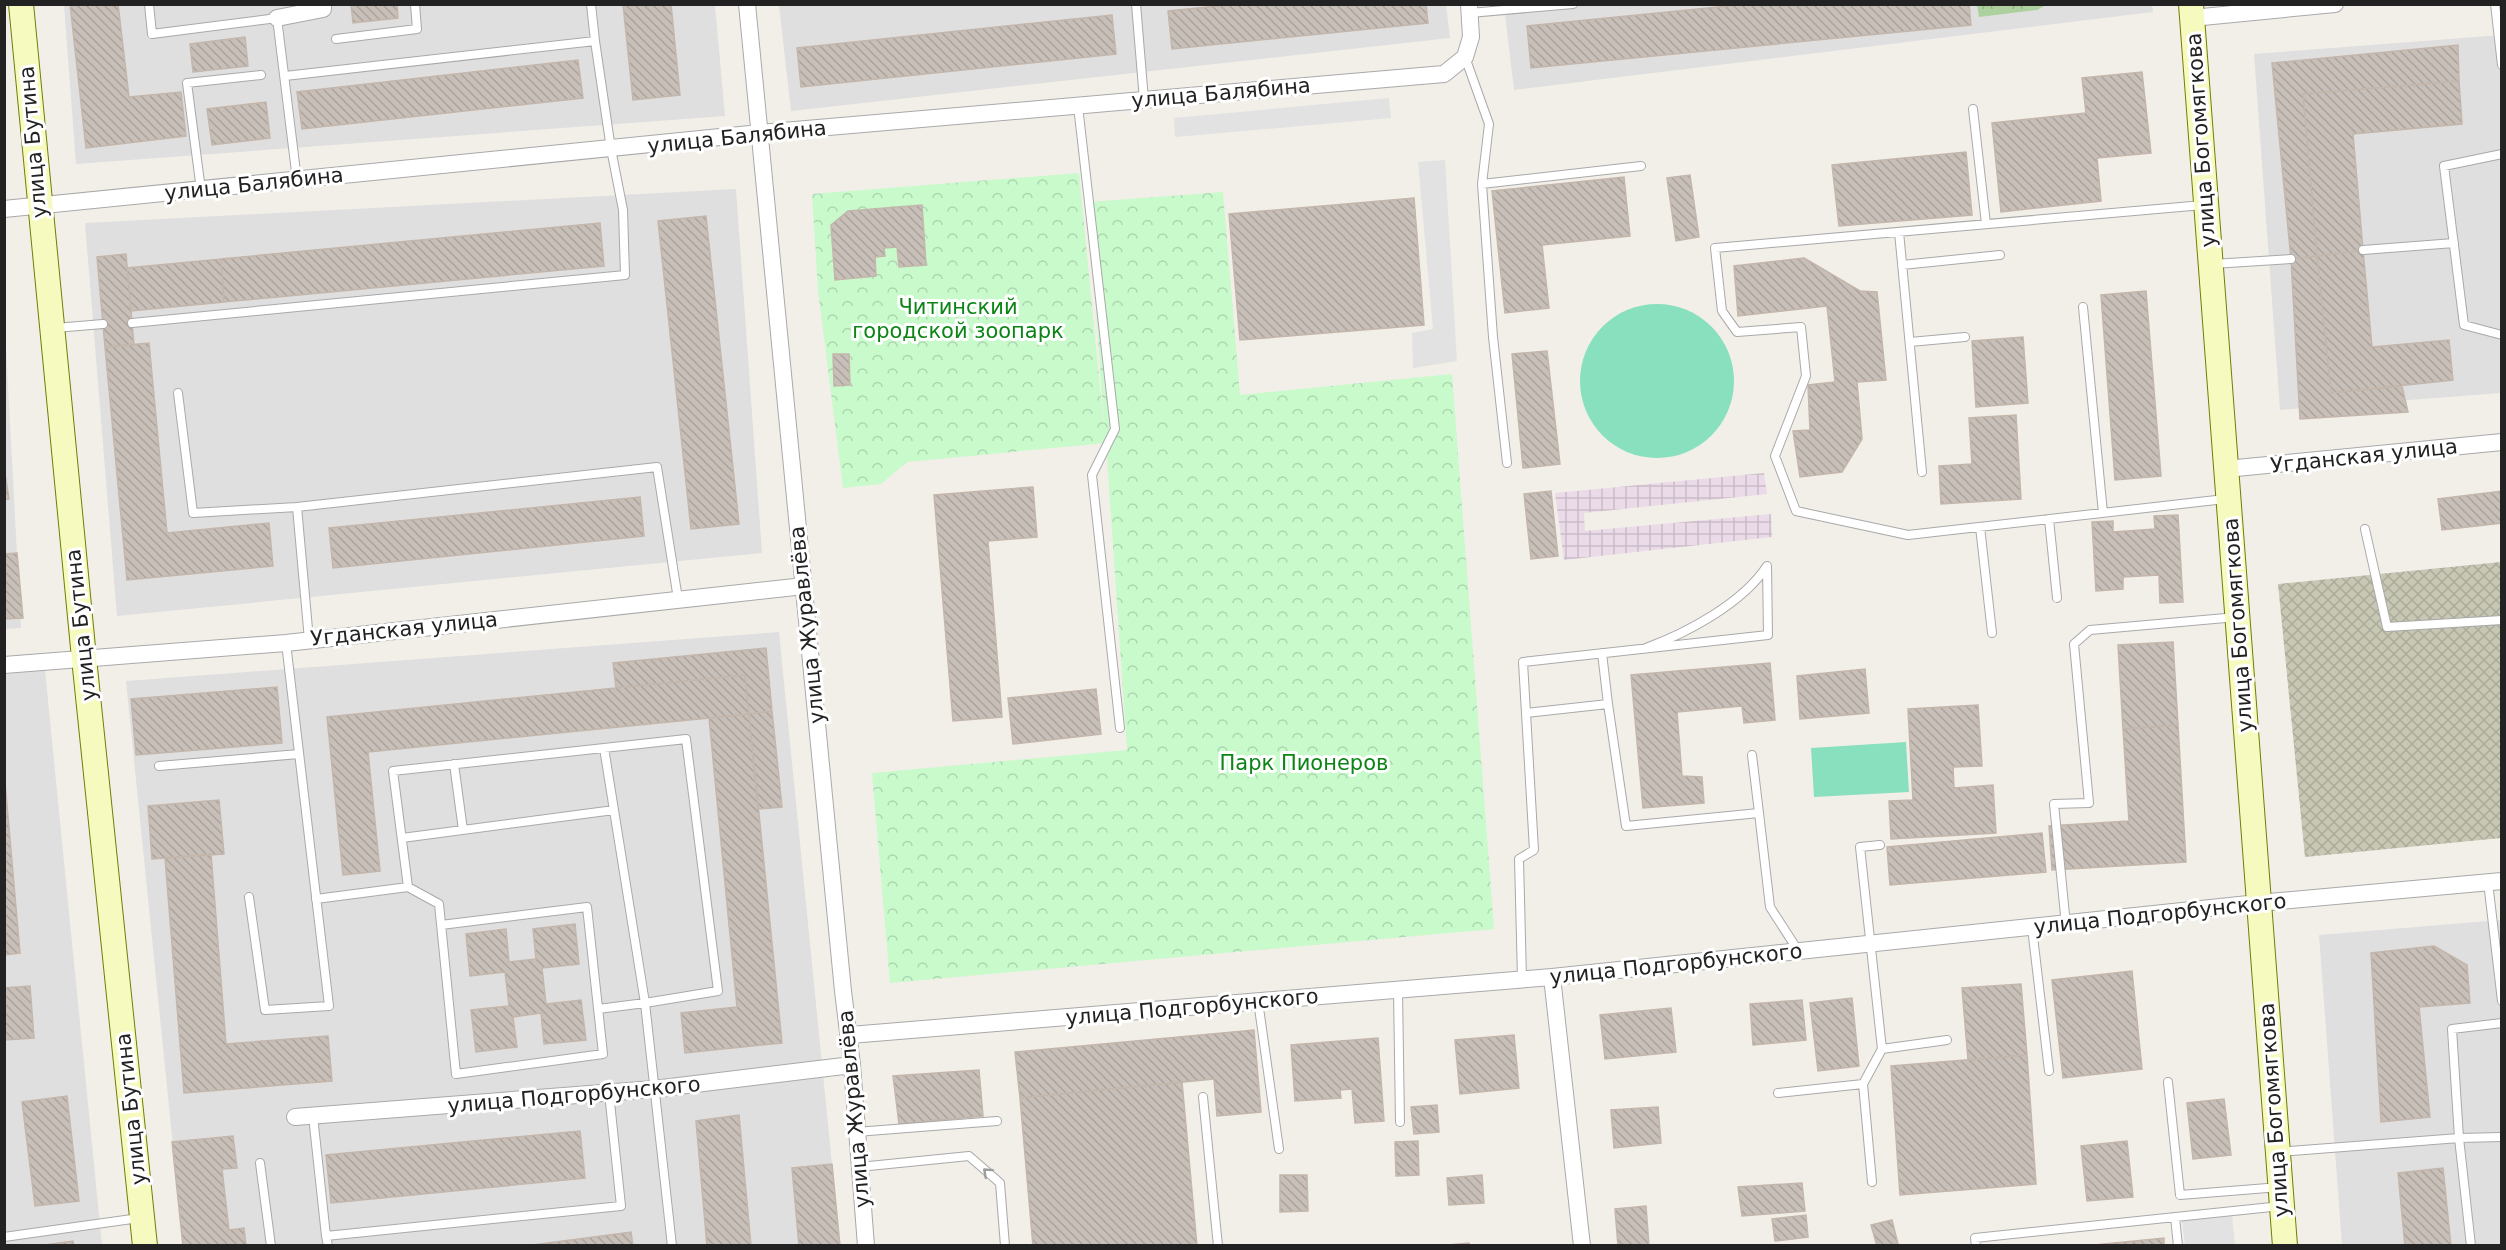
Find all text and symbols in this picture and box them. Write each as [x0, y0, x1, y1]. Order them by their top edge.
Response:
street label: улица Богомягкова [2182, 32, 2220, 248]
street label: улица Бутина [14, 65, 52, 219]
street label: улица Балябина [1130, 73, 1312, 113]
street label: улица Балябина [646, 116, 828, 158]
street label: улица Балябина [163, 163, 345, 205]
park label: Читинский городской зоопарк [852, 295, 1064, 343]
street label: Угданская улица [2269, 434, 2459, 478]
street label: улица Богомягкова [2219, 517, 2257, 733]
street label: улица Журавлёва [785, 525, 829, 725]
street label: улица Бутина [61, 548, 101, 702]
street label: Угданская улица [309, 607, 499, 651]
park label: Парк Пионеров [1220, 751, 1388, 775]
street label: улица Подгорбунского [2033, 889, 2287, 939]
street label: улица Подгорбунского [1549, 939, 1803, 989]
street label: улица Подгорбунского [1065, 984, 1319, 1030]
street label: улица Богомягкова [2255, 1002, 2293, 1218]
street label: улица Журавлёва [833, 1009, 875, 1209]
street label: улица Бутина [111, 1032, 151, 1186]
street label: улица Подгорбунского [447, 1072, 701, 1118]
one-way arrow [983, 1168, 994, 1179]

